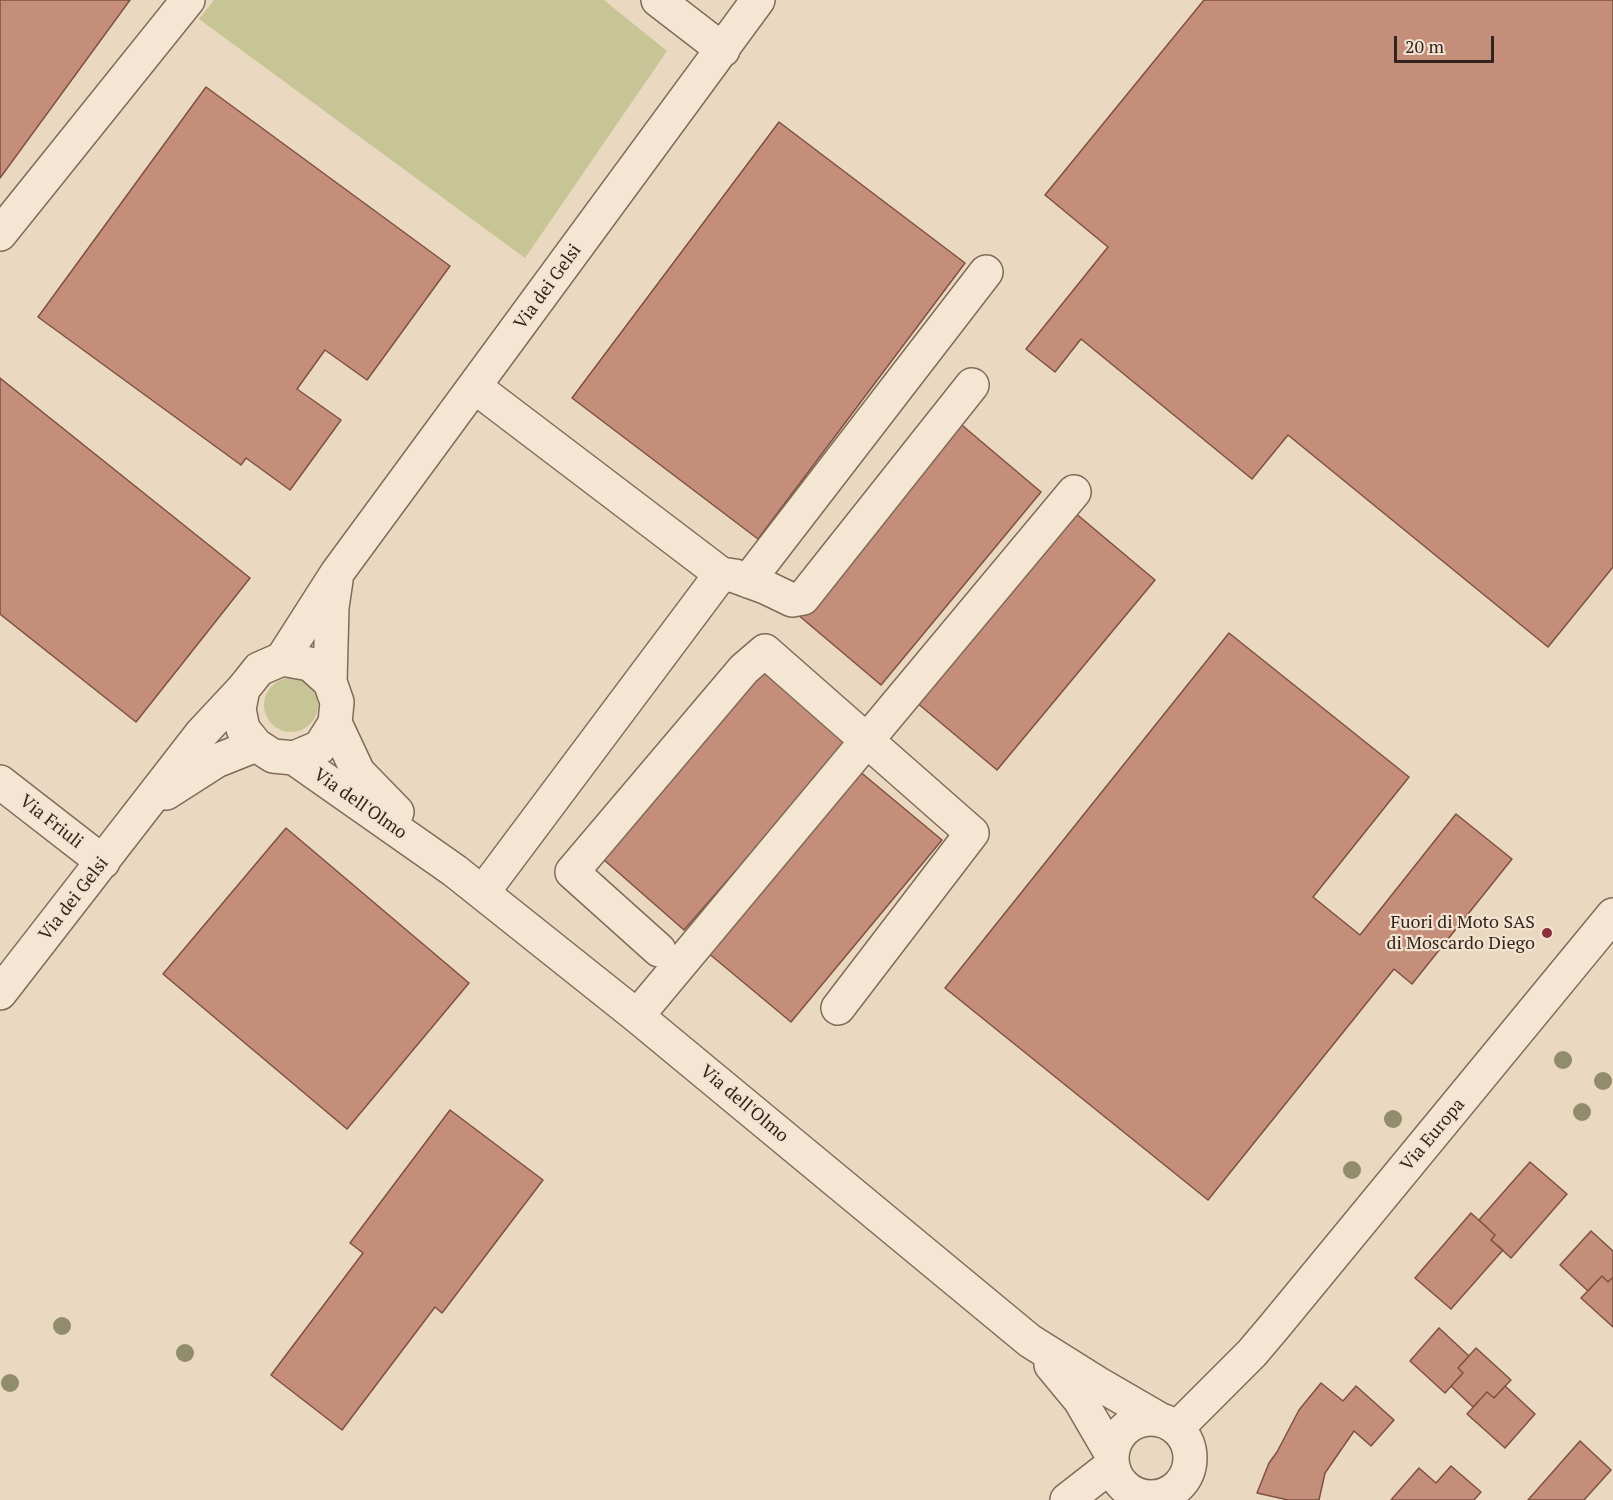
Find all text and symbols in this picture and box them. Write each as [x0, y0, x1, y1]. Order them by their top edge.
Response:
scale bar [1397, 24, 1498, 62]
text: 20 m [1405, 34, 1444, 58]
street label: Via dei Gelsi [510, 240, 586, 334]
street label: Via dell'Olmo [309, 764, 411, 844]
street label: Via Friuli [15, 791, 87, 853]
street label: Via dei Gelsi [35, 853, 113, 945]
place label: Fuori di Moto SAS di Moscardo Diego [1387, 912, 1535, 954]
marker: Fuori di Moto SAS di Moscardo Diego [1540, 926, 1554, 940]
street label: Via dell'Olmo [695, 1061, 793, 1147]
street label: Via Europa [1396, 1094, 1470, 1176]

